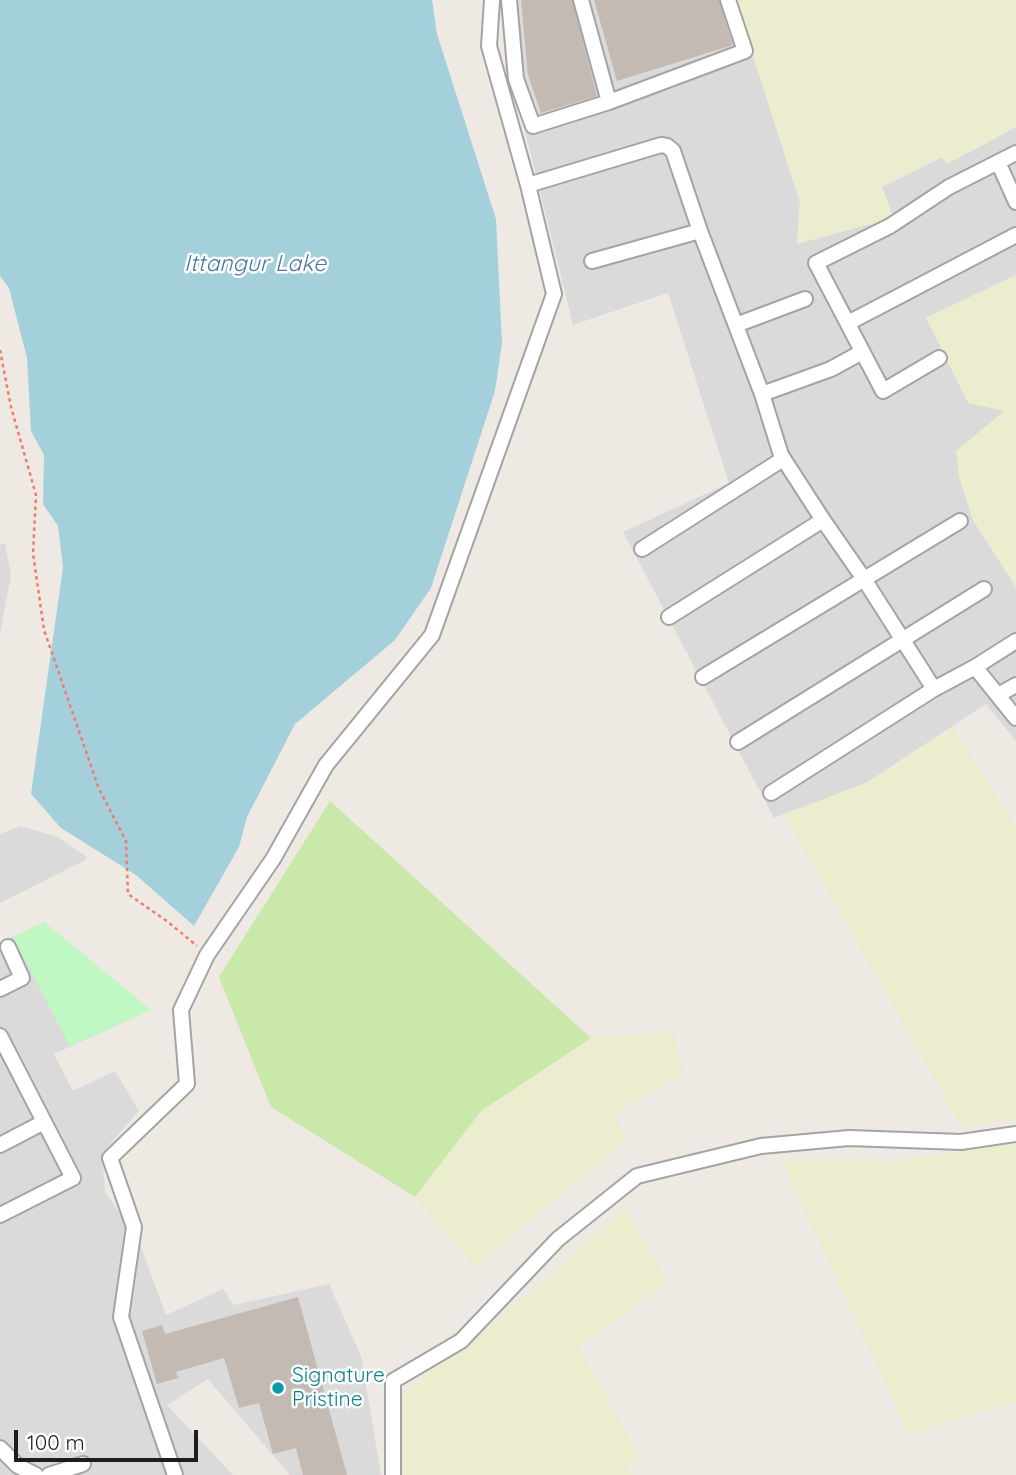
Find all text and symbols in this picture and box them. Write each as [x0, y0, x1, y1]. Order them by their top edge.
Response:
water label: Ittangur Lake [184, 250, 326, 278]
place label: Signature Pristine [292, 1363, 385, 1413]
marker: Signature Pristine [270, 1380, 286, 1396]
scale bar [18, 1416, 201, 1460]
text: 100 m [27, 1429, 85, 1455]

